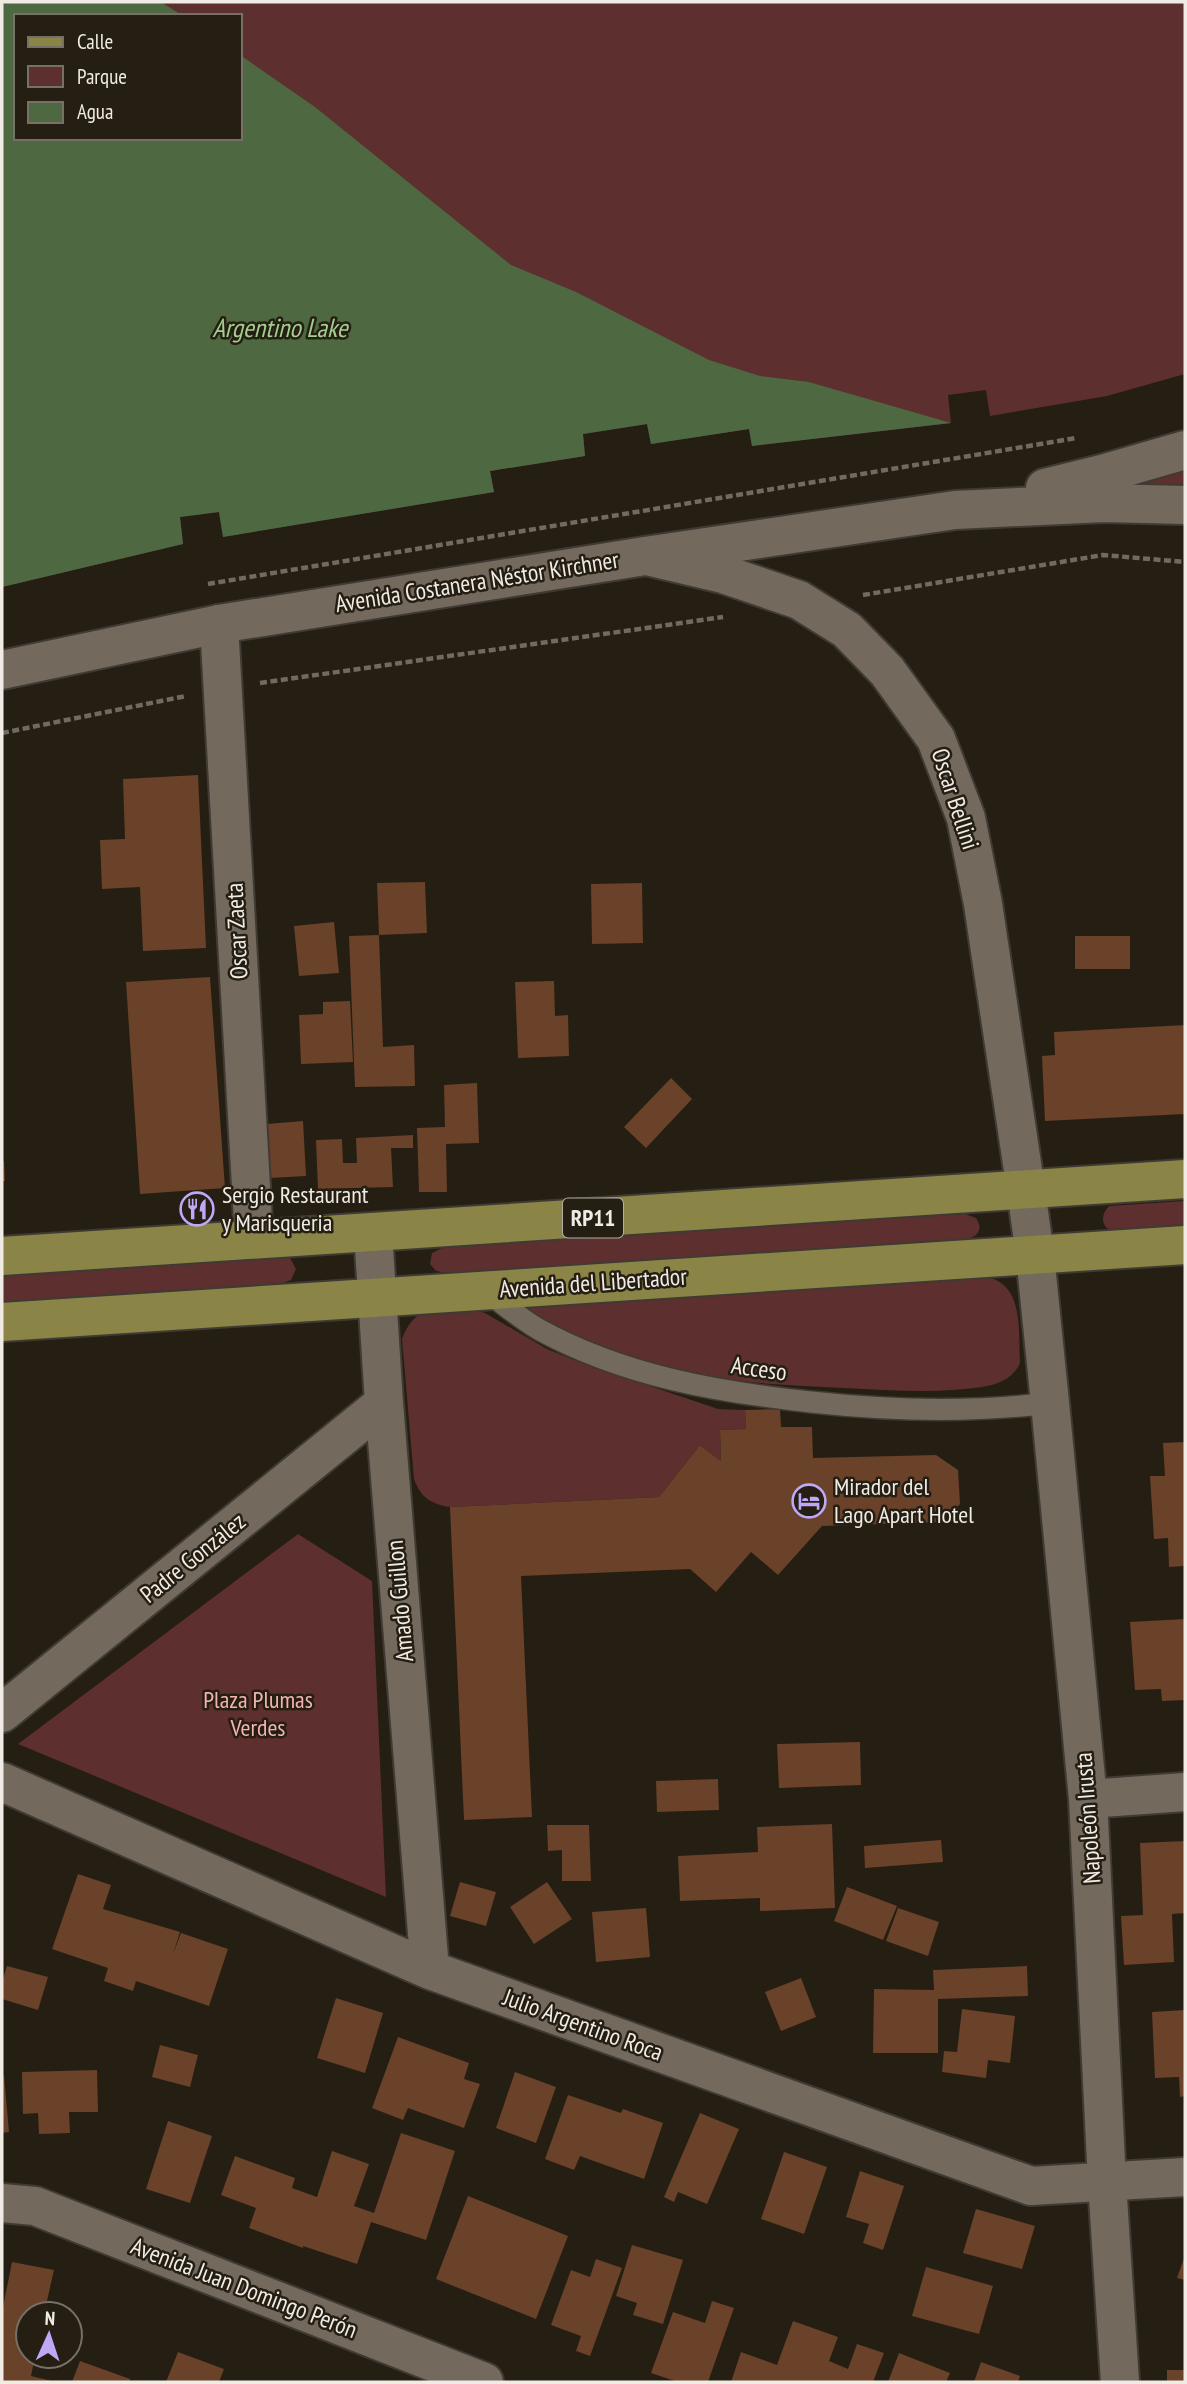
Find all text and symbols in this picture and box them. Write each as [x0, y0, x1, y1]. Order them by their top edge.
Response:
legend [14, 14, 242, 140]
text: Calle [77, 28, 113, 55]
text: Parque [77, 63, 127, 90]
text: Agua [77, 98, 113, 125]
water label: Argentino Lake [212, 311, 350, 344]
street label: Avenida Costanera Néstor Kirchner [333, 544, 621, 619]
street label: Oscar Bellini [925, 744, 986, 853]
street label: Oscar Zaeta [218, 882, 255, 980]
place label: Sergio Restaurant y Marisqueria [222, 1179, 369, 1238]
restaurant icon: Sergio Restaurant y Marisqueria [178, 1190, 216, 1228]
road number: RP11 [563, 1198, 623, 1238]
street label: Avenida del Libertador [498, 1260, 688, 1305]
street label: Acceso [729, 1349, 789, 1388]
place label: Mirador del Lago Apart Hotel [834, 1471, 974, 1530]
hotel icon: Mirador del Lago Apart Hotel [790, 1482, 828, 1520]
street label: Padre González [134, 1506, 252, 1610]
street label: Amado Guillon [379, 1539, 420, 1663]
park label: Plaza Plumas Verdes [203, 1684, 313, 1743]
street label: Napoleón Irusta [1067, 1751, 1108, 1885]
street label: Julio Argentino Roca [498, 1981, 667, 2068]
street label: Avenida Juan Domingo Perón [127, 2230, 362, 2345]
north arrow [14, 2300, 84, 2370]
text: N [44, 2306, 56, 2330]

